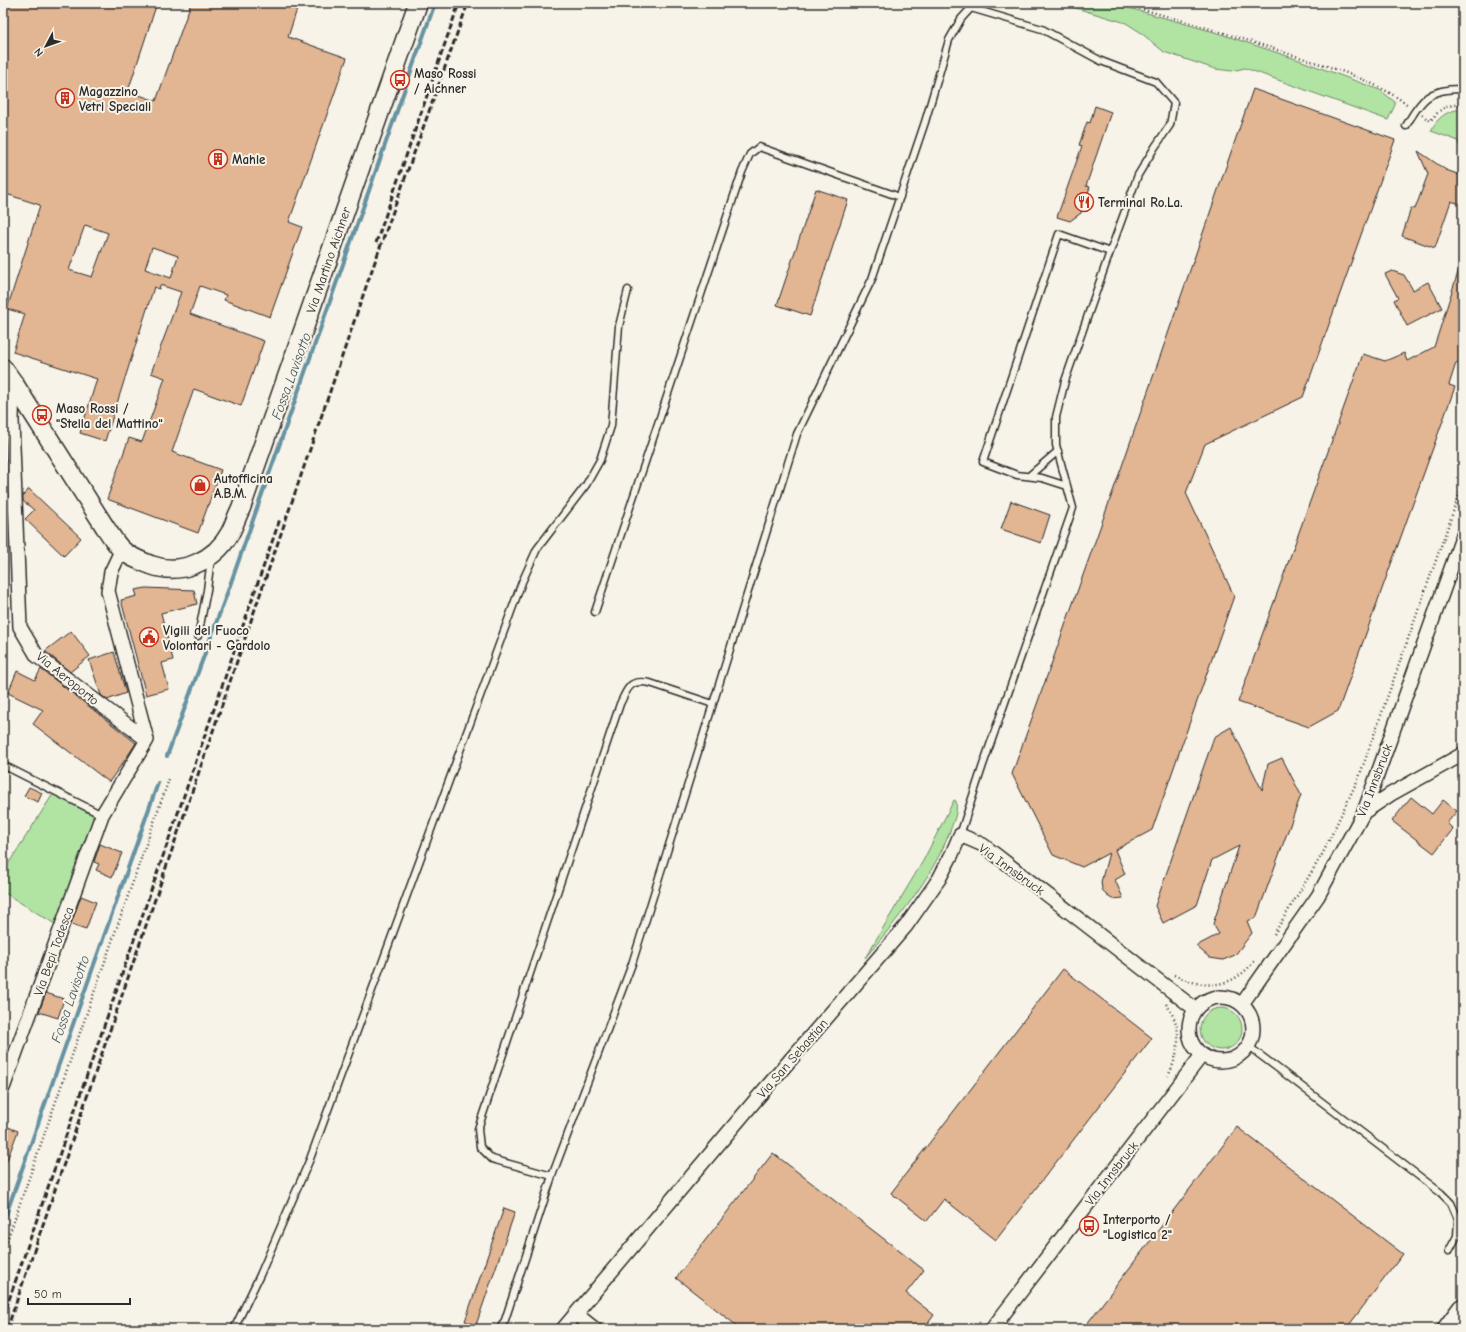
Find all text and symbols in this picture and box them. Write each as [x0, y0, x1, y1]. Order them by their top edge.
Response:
north arrow [26, 26, 66, 66]
text: N [32, 45, 46, 59]
place label: Maso Rossi / Aichner [414, 66, 476, 96]
bus stop icon: Maso Rossi / Aichner [389, 69, 411, 91]
place label: Magazzino Vetri Speciali [79, 84, 151, 114]
building icon: Magazzino Vetri Speciali [54, 87, 76, 109]
building icon: Mahle [207, 148, 229, 170]
place label: Mahle [232, 152, 266, 167]
restaurant icon: Terminal Ro.La. [1073, 191, 1095, 213]
place label: Terminal Ro.La. [1098, 195, 1183, 210]
street label: Via Martino Aichner [303, 204, 354, 315]
water label: Fossa Lavisotto [268, 330, 315, 422]
place label: Maso Rossi / "Stella del Mattino" [56, 401, 163, 431]
bus stop icon: Maso Rossi / "Stella del Mattino" [31, 404, 53, 426]
place label: Autofficina A.B.M. [214, 471, 273, 501]
shop icon: Autofficina A.B.M. [189, 474, 211, 496]
place label: Vigili del Fuoco Volontari - Gardolo [163, 623, 271, 653]
public building icon: Vigili del Fuoco Volontari - Gardolo [138, 626, 160, 648]
street label: Via Aeroporto [33, 649, 102, 708]
street label: Via Innsbruck [1354, 741, 1396, 819]
street label: Via Innsbruck [976, 841, 1048, 899]
street label: Via Bepi Todesca [30, 904, 77, 998]
water label: Fossa Lavisotto [48, 953, 93, 1045]
street label: Via San Sebastian [754, 1016, 831, 1101]
street label: Via Innsbruck [1082, 1138, 1141, 1208]
place label: Interporto / "Logistica 2" [1103, 1212, 1172, 1242]
bus stop icon: Interporto / "Logistica 2" [1078, 1215, 1100, 1237]
scale bar [28, 1280, 130, 1306]
text: 50 m [34, 1287, 62, 1301]

